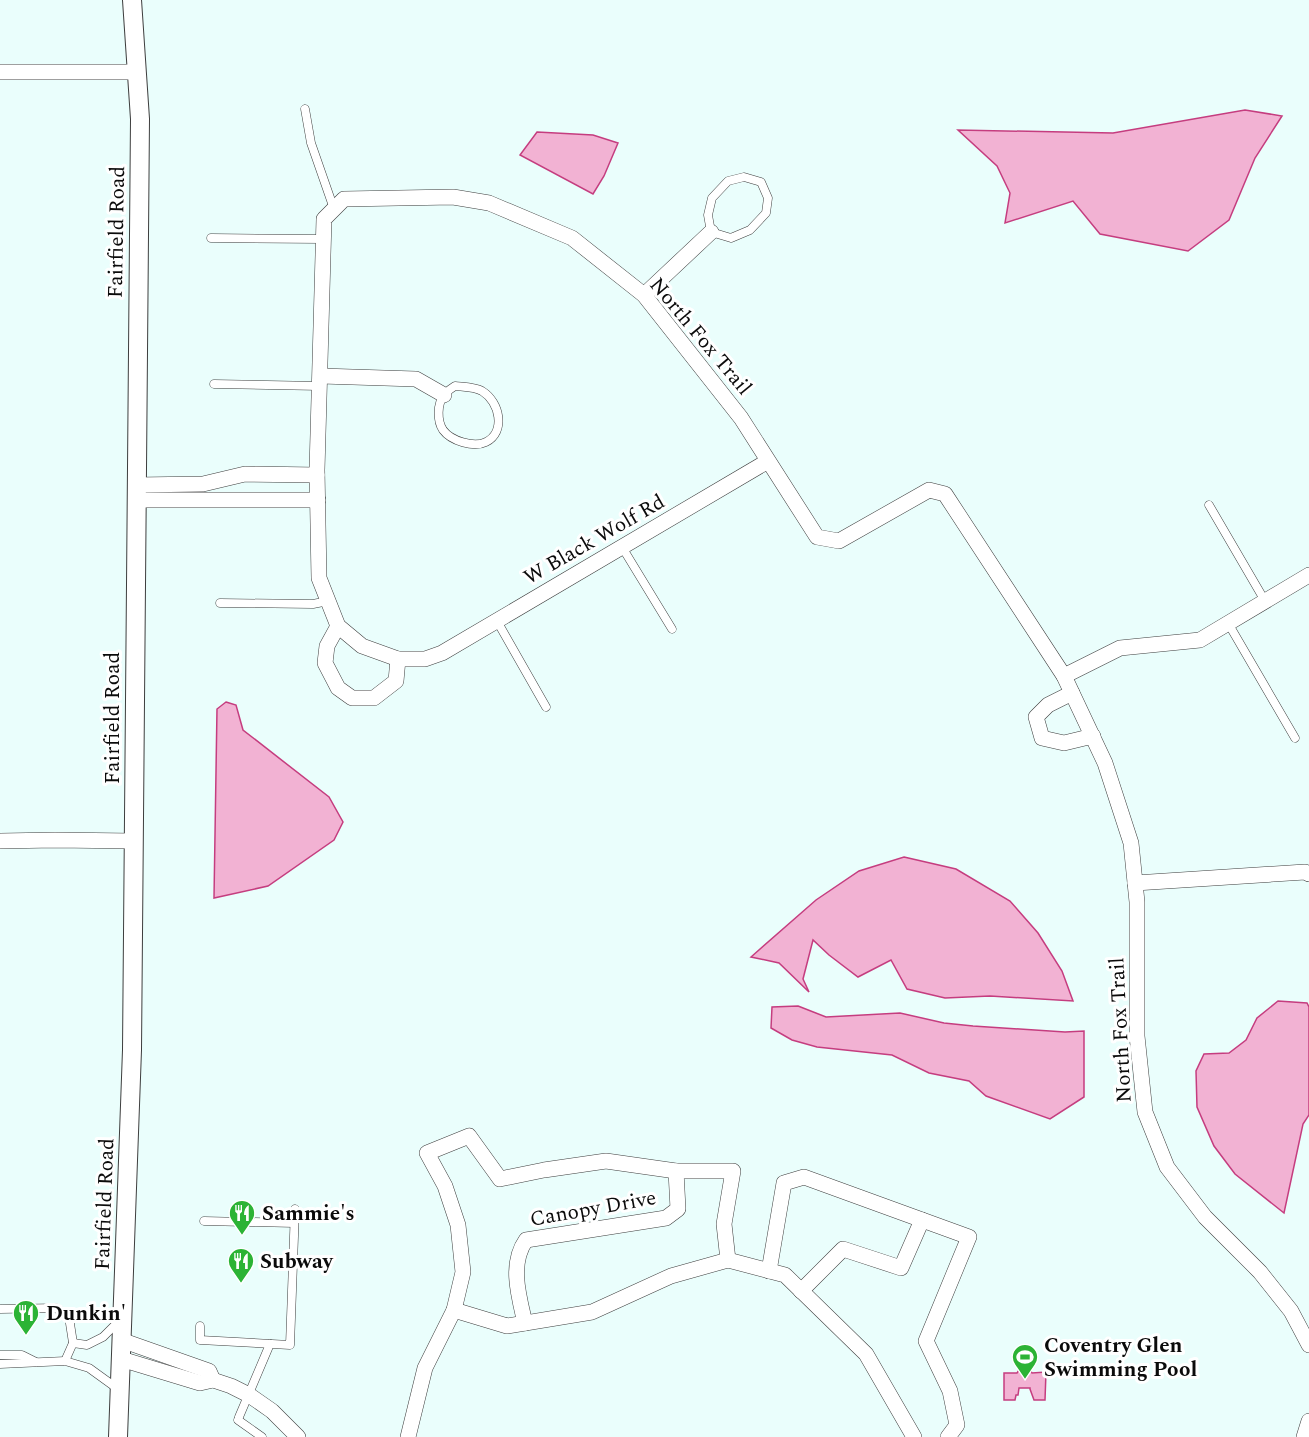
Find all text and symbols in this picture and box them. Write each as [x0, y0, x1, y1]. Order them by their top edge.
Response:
street label: Fairfield Road [100, 166, 134, 298]
street label: North Fox Trail [641, 271, 759, 403]
street label: W Black Wolf Rd [518, 486, 671, 593]
street label: Fairfield Road [97, 652, 129, 784]
street label: North Fox Trail [1101, 956, 1141, 1103]
street label: Fairfield Road [87, 1137, 123, 1271]
street label: Canopy Drive [527, 1182, 659, 1236]
restaurant icon: Sammie's [227, 1198, 257, 1236]
place label: Sammie's [262, 1198, 355, 1230]
restaurant icon: Subway [226, 1246, 256, 1284]
place label: Subway [260, 1246, 334, 1278]
restaurant icon: Dunkin' [11, 1298, 41, 1336]
place label: Dunkin' [46, 1298, 126, 1330]
place label: Coventry Glen Swimming Pool [1044, 1330, 1197, 1386]
sports icon: Coventry Glen Swimming Pool [1010, 1342, 1040, 1380]

